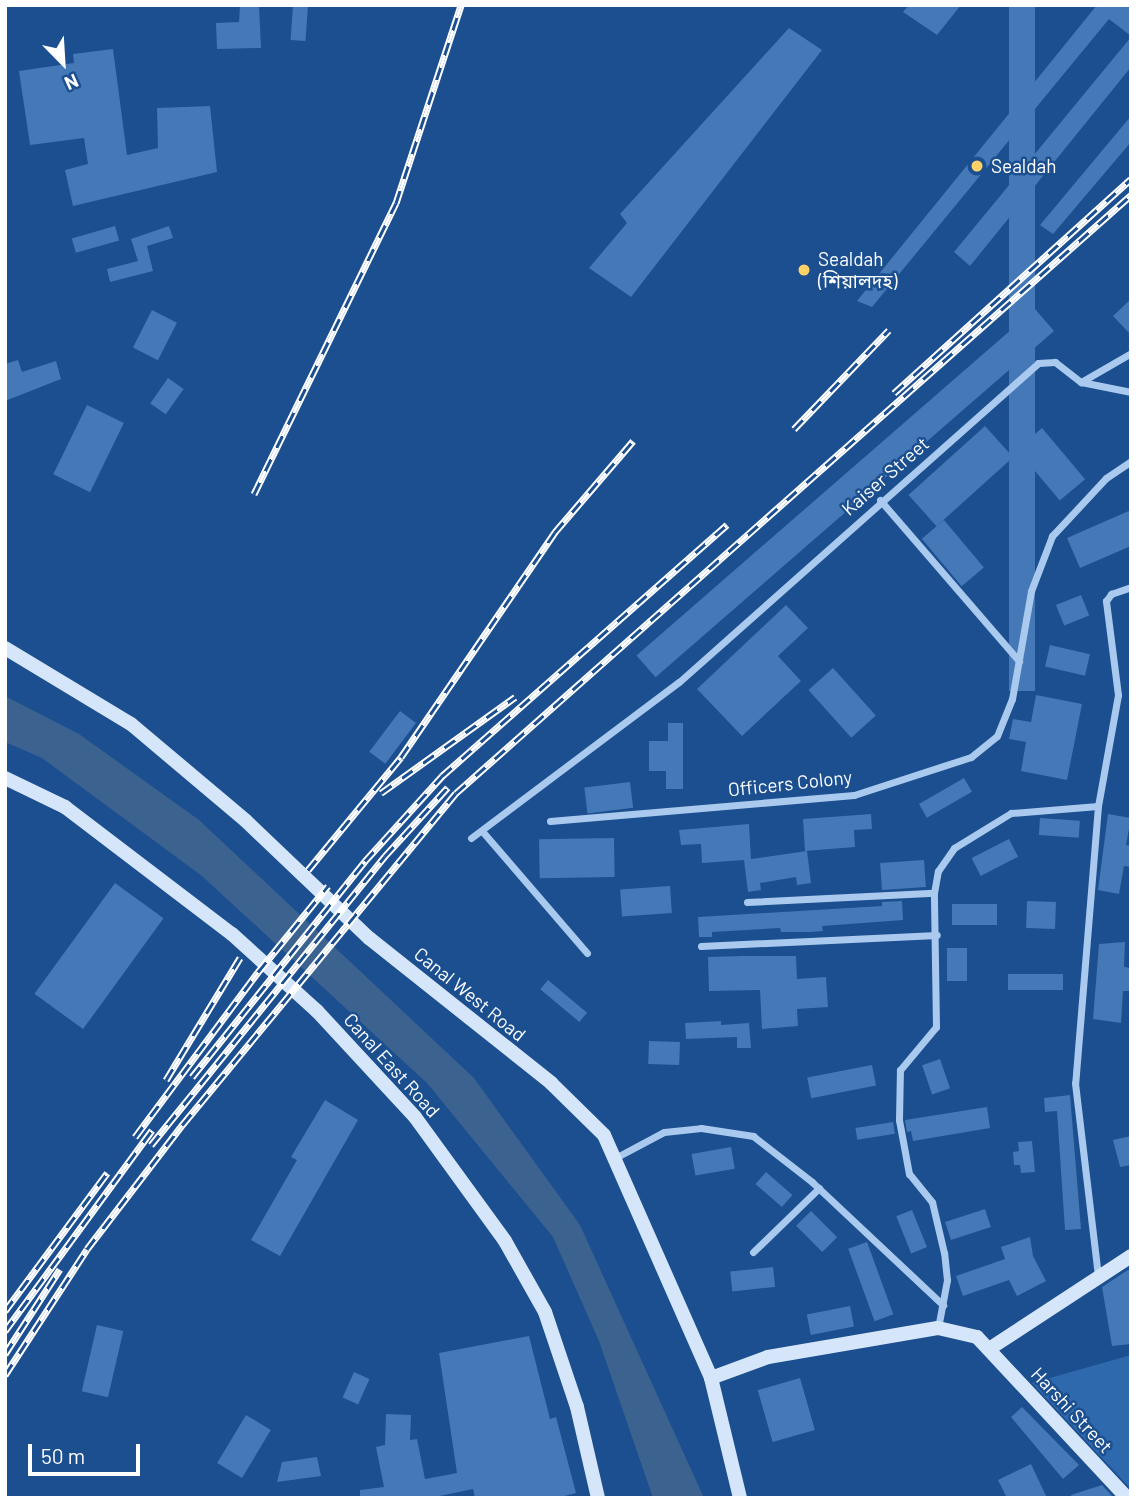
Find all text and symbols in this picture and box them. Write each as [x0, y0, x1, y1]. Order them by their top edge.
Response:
north arrow [28, 28, 98, 98]
text: N [61, 70, 82, 96]
place label: Sealdah [991, 155, 1057, 177]
marker: Sealdah [969, 158, 985, 174]
place label: Sealdah (শিয়ালদহ) [818, 248, 897, 292]
marker: Sealdah (শিয়ালদহ) [796, 262, 812, 278]
street label: Kaiser Street [837, 432, 933, 520]
street label: Officers Colony [727, 765, 853, 801]
street label: Canal West Road [410, 942, 530, 1046]
street label: Canal East Road [339, 1008, 445, 1122]
street label: Harshi Street [1027, 1362, 1117, 1458]
scale bar [32, 1430, 144, 1474]
text: 50 m [41, 1443, 85, 1468]

